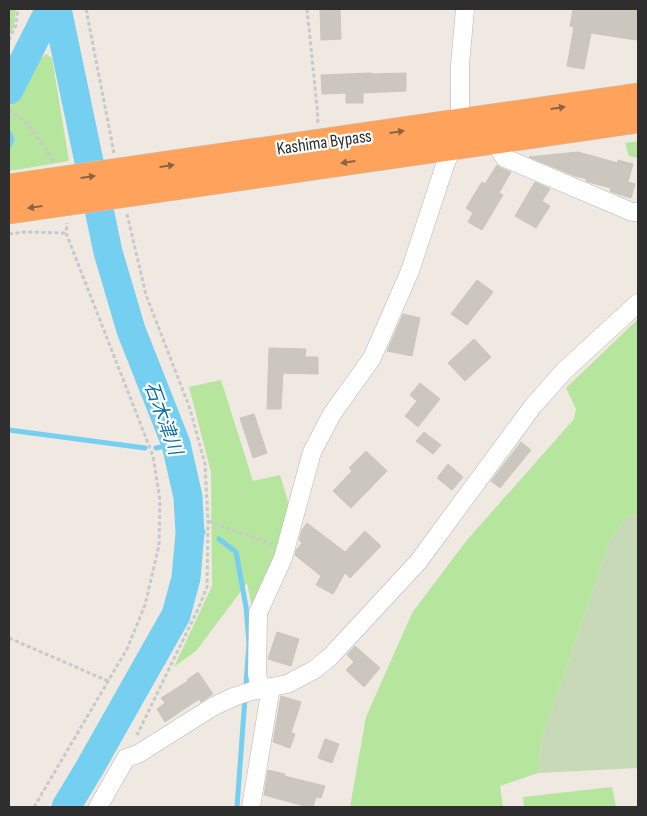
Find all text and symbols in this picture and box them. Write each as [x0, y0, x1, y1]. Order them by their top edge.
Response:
one-way arrow [550, 104, 566, 112]
street label: Kashima Bypass [275, 125, 373, 160]
one-way arrow [389, 127, 405, 135]
one-way arrow [339, 158, 355, 166]
one-way arrow [159, 161, 175, 169]
one-way arrow [80, 173, 96, 181]
one-way arrow [27, 203, 43, 211]
water label: 石木津川 [139, 379, 187, 460]

